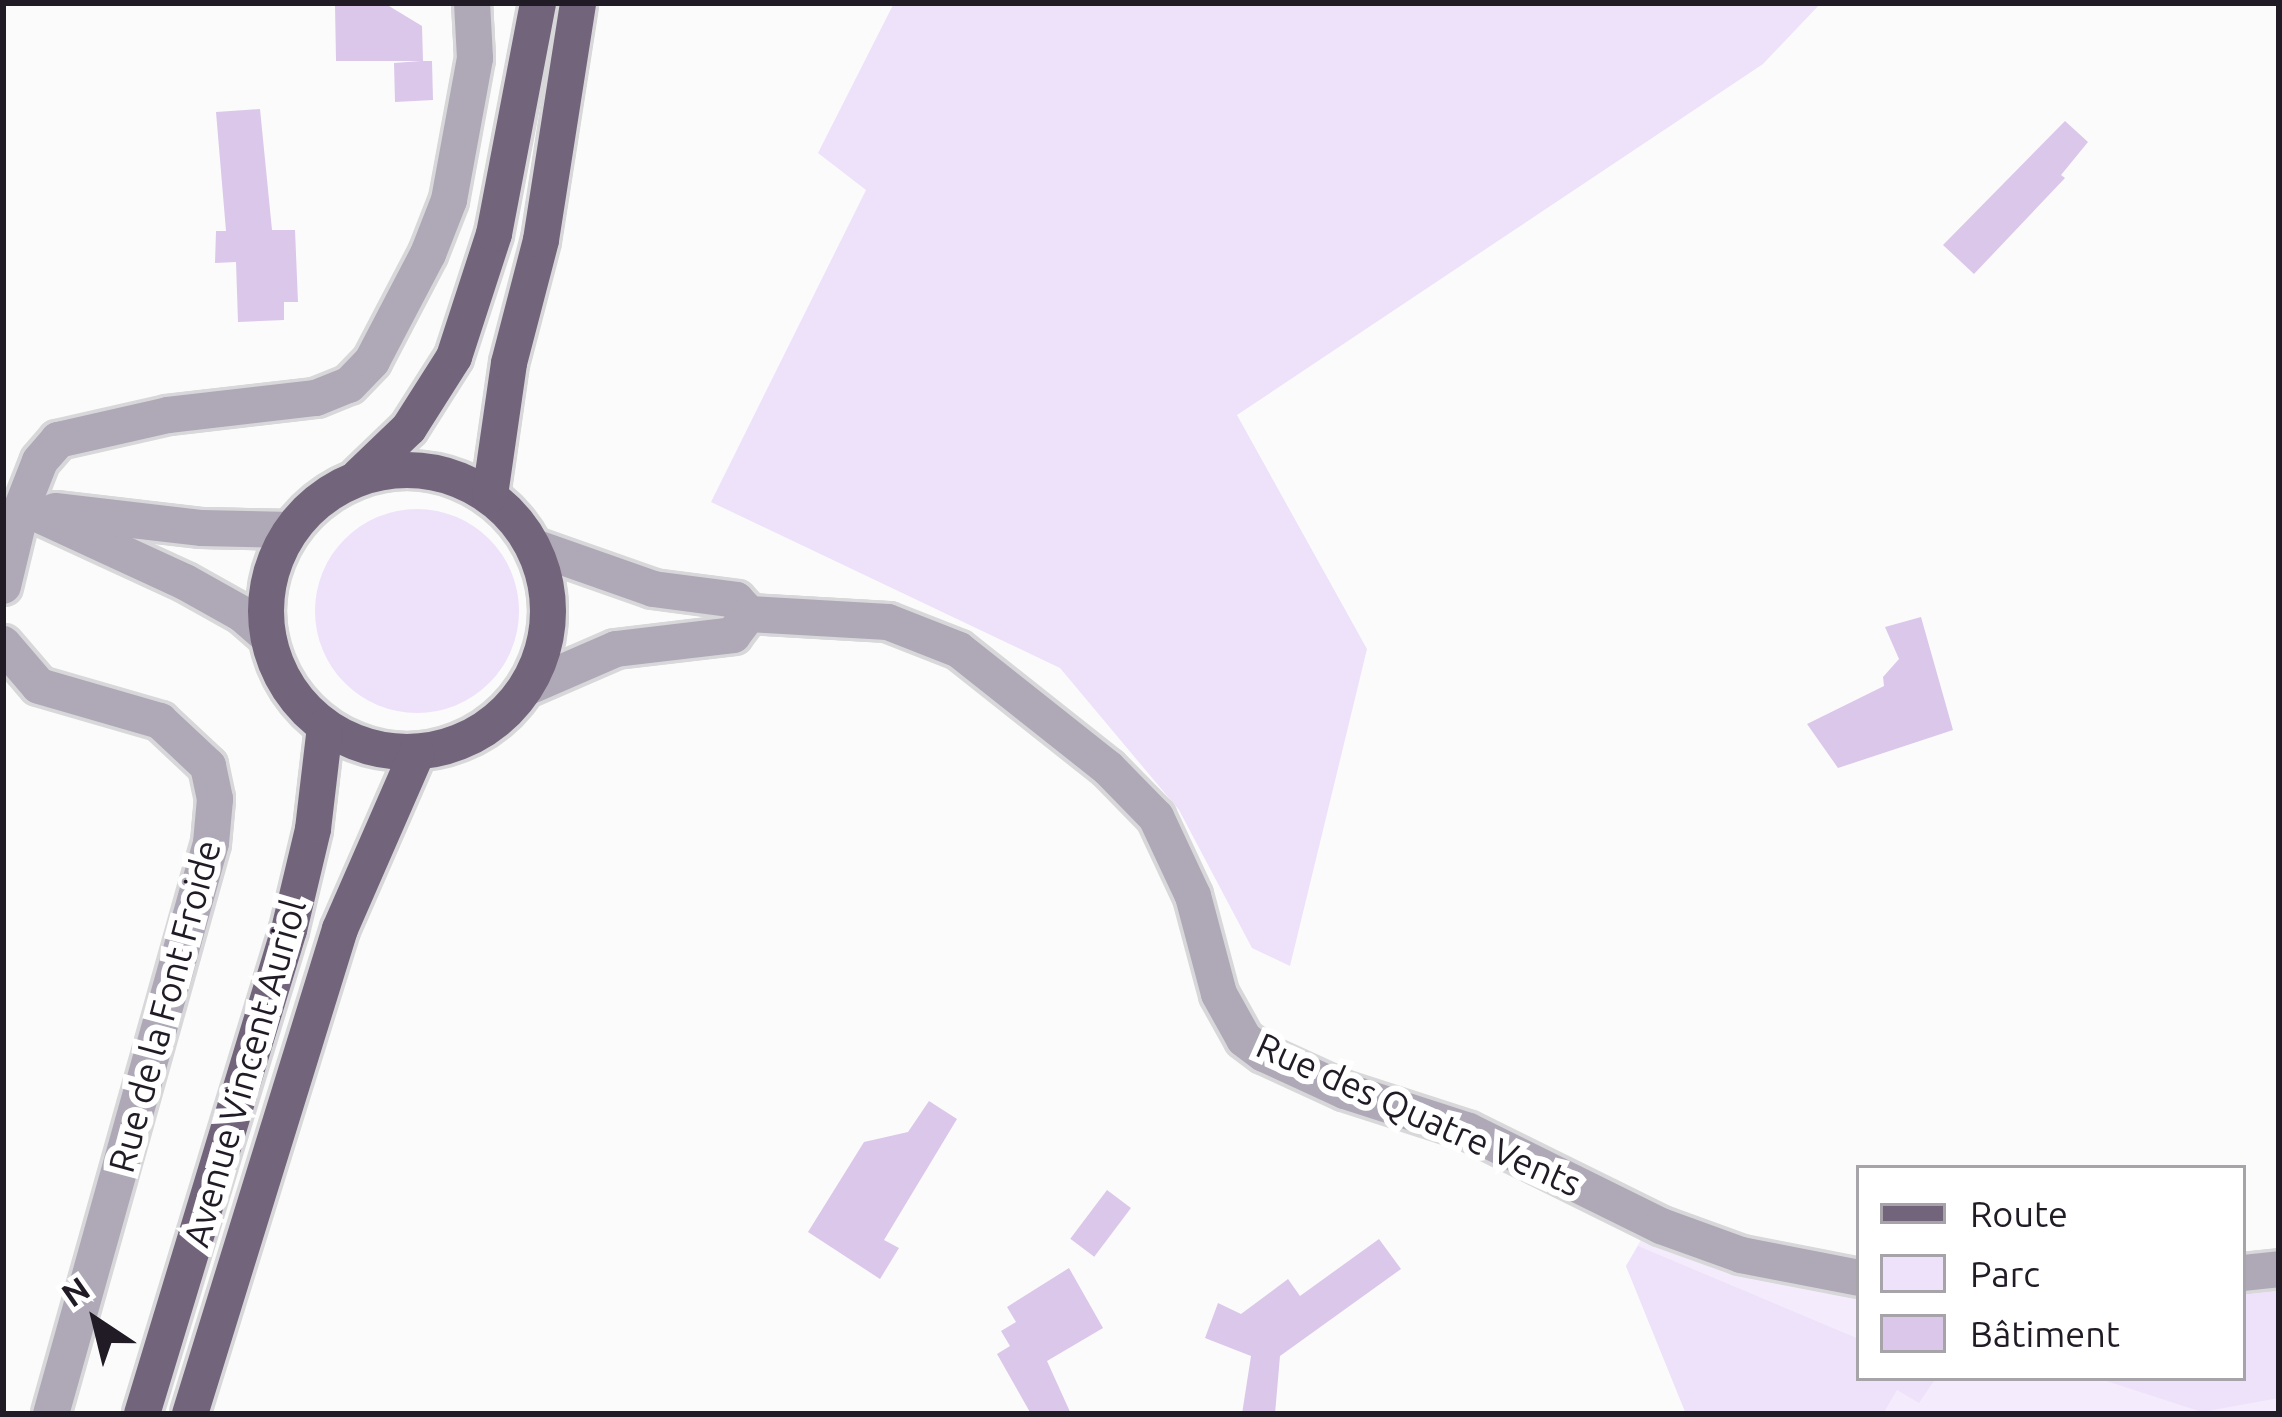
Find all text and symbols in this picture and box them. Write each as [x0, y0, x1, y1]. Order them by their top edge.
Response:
street label: Rue de la Font Froide [99, 835, 229, 1177]
street label: Avenue Vincent Auriol [174, 894, 314, 1252]
street label: Rue des Quatre Vents [1250, 1023, 1588, 1205]
legend [1856, 1165, 2246, 1381]
text: Route [1970, 1193, 2068, 1234]
text: Parc [1970, 1253, 2040, 1294]
north arrow [36, 1261, 156, 1381]
text: N [54, 1269, 96, 1313]
text: Bâtiment [1970, 1313, 2120, 1354]

